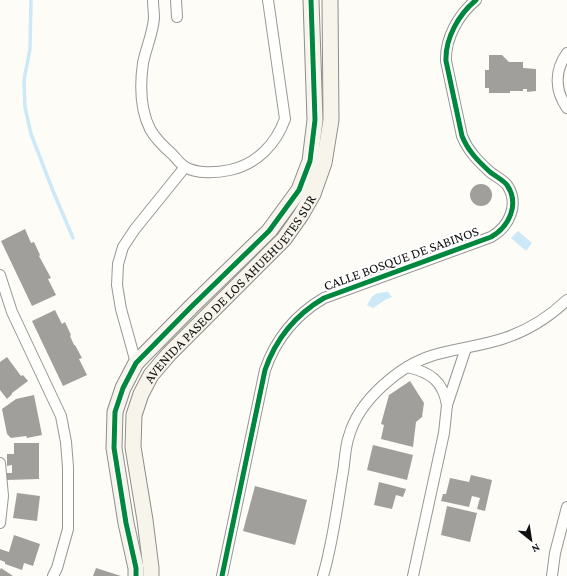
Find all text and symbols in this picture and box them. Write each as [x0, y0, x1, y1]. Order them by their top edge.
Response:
street label: AVENIDA PASEO DE LOS AHUEHUETES SUR [140, 192, 319, 386]
street label: CALLE BOSQUE DE SABINOS [321, 222, 481, 294]
north arrow [511, 520, 551, 560]
text: N [529, 542, 542, 556]

